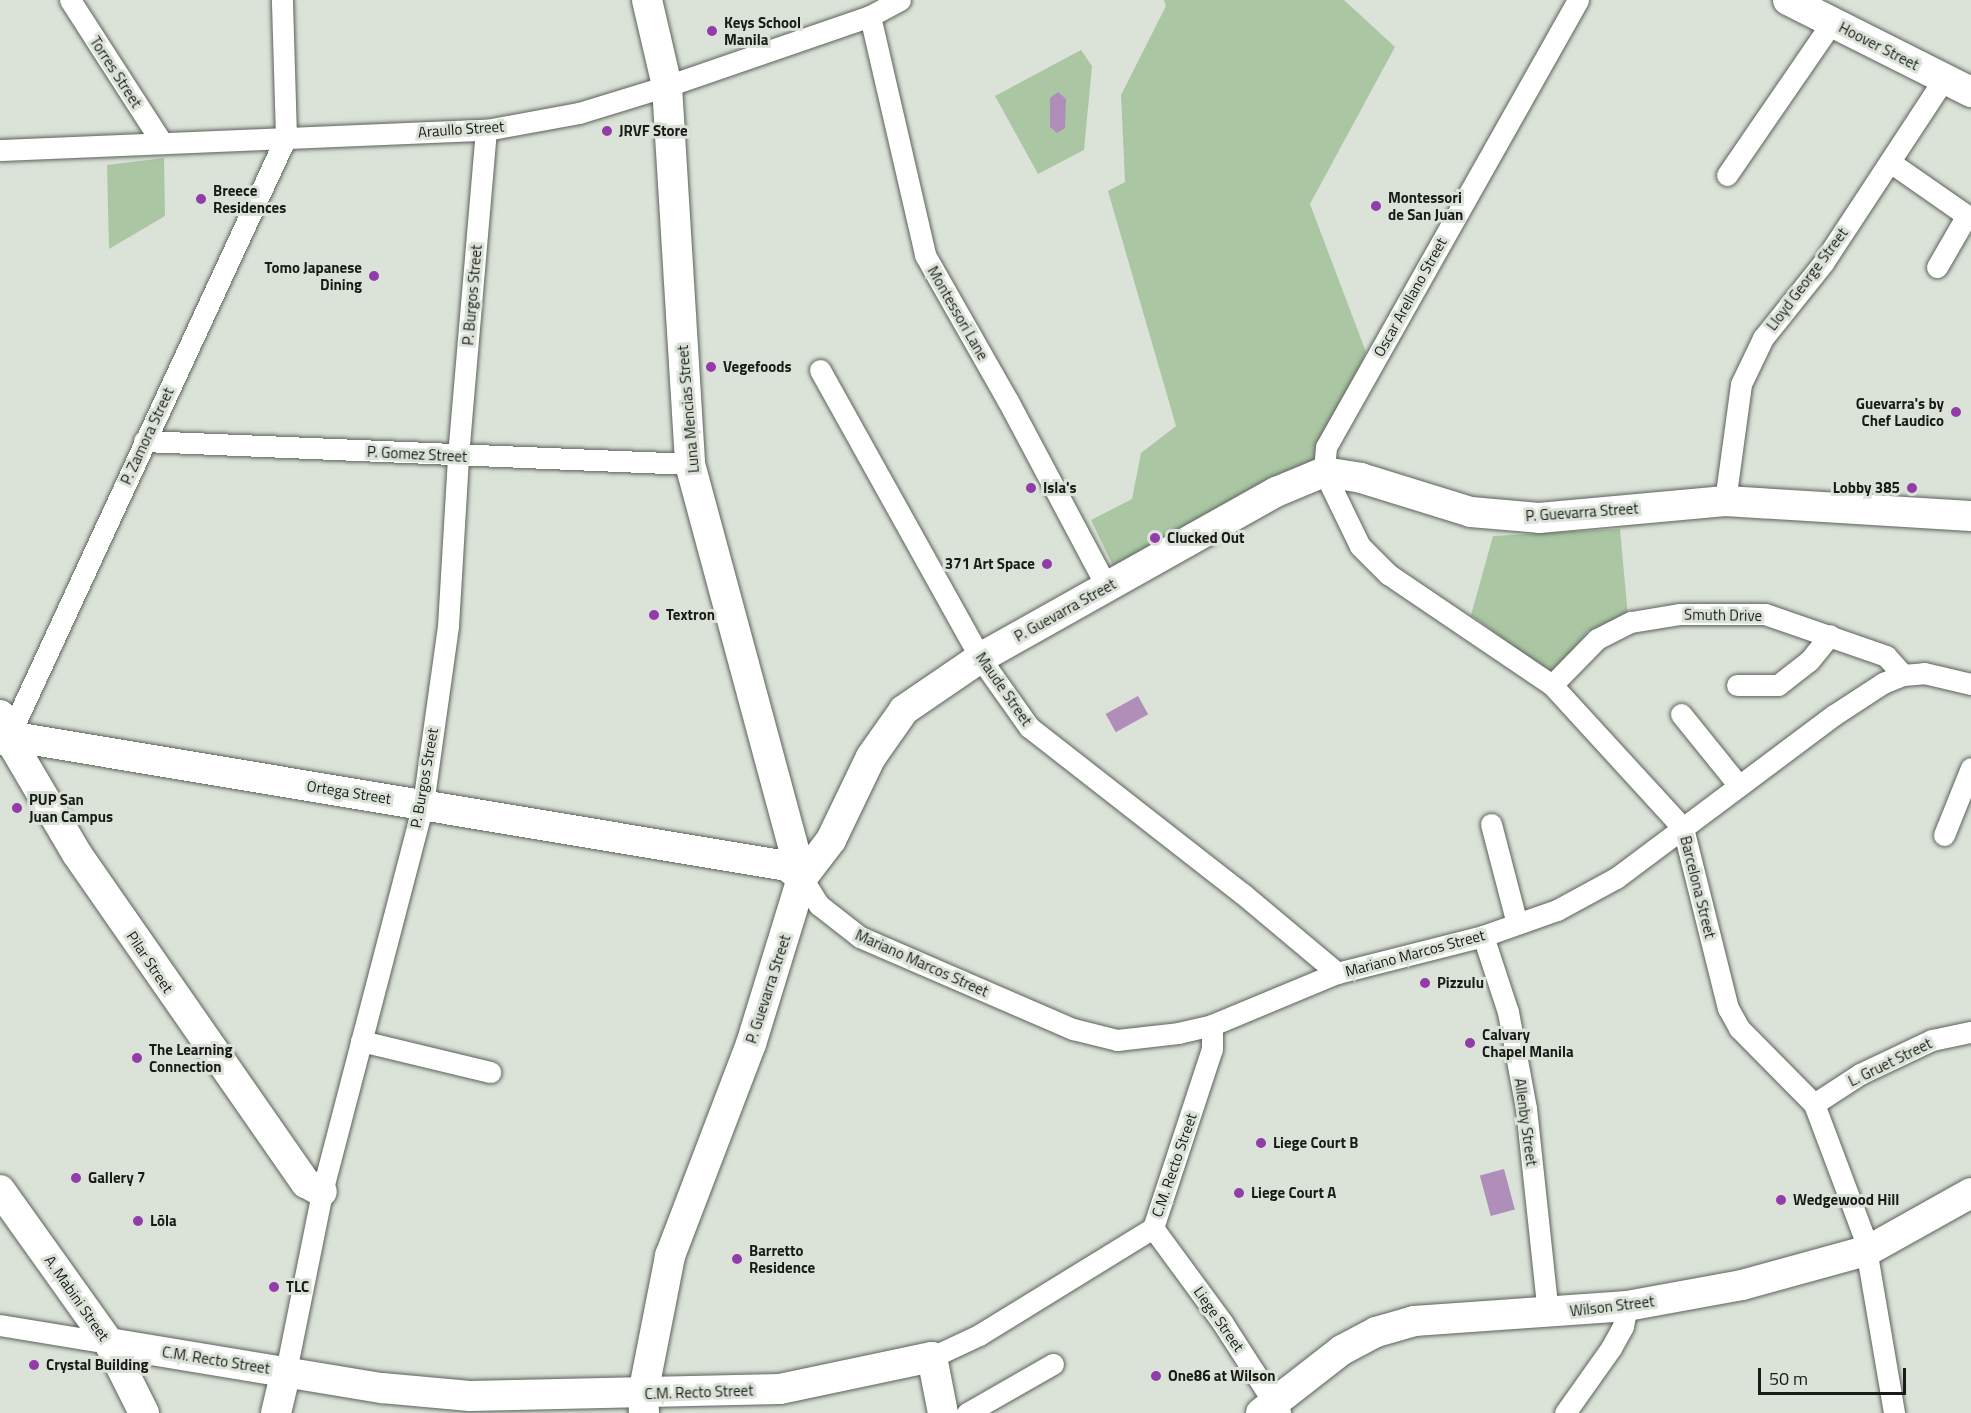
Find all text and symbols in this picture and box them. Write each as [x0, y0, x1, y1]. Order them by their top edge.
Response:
place label: Keys School Manila [724, 13, 801, 48]
street label: Hoover Street [1836, 18, 1922, 74]
marker: Keys School Manila [705, 24, 719, 38]
street label: Torres Street [86, 33, 146, 111]
street label: Araullo Street [417, 117, 505, 141]
place label: JRVF Store [619, 122, 688, 140]
marker: JRVF Store [600, 124, 614, 138]
place label: Breece Residences [213, 181, 286, 216]
place label: Montessori de San Juan [1388, 188, 1463, 223]
marker: Breece Residences [194, 192, 208, 206]
marker: Montessori de San Juan [1369, 199, 1383, 213]
street label: Lloyd George Street [1763, 224, 1851, 334]
street label: Oscar Arellano Street [1370, 234, 1450, 360]
street label: P. Burgos Street [459, 244, 485, 346]
place label: Tomo Japanese Dining [265, 258, 362, 293]
street label: Montessori Lane [924, 263, 992, 363]
marker: Tomo Japanese Dining [367, 269, 381, 283]
street label: Luna Mencias Street [673, 344, 703, 474]
place label: Vegefoods [723, 358, 791, 376]
marker: Vegefoods [704, 360, 718, 374]
street label: P. Zamora Street [117, 385, 177, 487]
place label: Guevarra's by Chef Laudico [1856, 394, 1944, 429]
marker: Guevarra's by Chef Laudico [1949, 405, 1963, 419]
street label: P. Gomez Street [366, 442, 468, 466]
place label: Isla's [1043, 479, 1077, 497]
place label: Lobby 385 [1833, 479, 1900, 497]
marker: Isla's [1024, 481, 1038, 495]
marker: Lobby 385 [1905, 481, 1919, 495]
street label: P. Guevarra Street [1525, 499, 1639, 525]
place label: Clucked Out [1167, 529, 1244, 547]
marker: Clucked Out [1148, 531, 1162, 545]
place label: 371 Art Space [945, 555, 1035, 573]
marker: 371 Art Space [1040, 557, 1054, 571]
street label: P. Guevarra Street [1011, 575, 1119, 645]
street label: Smuth Drive [1684, 605, 1762, 625]
place label: Textron [666, 606, 715, 624]
marker: Textron [647, 608, 661, 622]
street label: Maude Street [972, 649, 1036, 729]
street label: P. Burgos Street [406, 727, 442, 829]
street label: Ortega Street [306, 776, 392, 808]
place label: PUP San Juan Campus [29, 790, 113, 825]
marker: PUP San Juan Campus [10, 801, 24, 815]
street label: Barcelona Street [1677, 834, 1719, 940]
street label: Mariano Marcos Street [853, 926, 991, 1000]
street label: Mariano Marcos Street [1343, 926, 1487, 980]
street label: Pilar Street [123, 928, 177, 996]
street label: P. Guevarra Street [742, 932, 794, 1046]
place label: Pizzulu [1437, 974, 1484, 992]
marker: Pizzulu [1418, 976, 1432, 990]
place label: Calvary Chapel Manila [1482, 1025, 1574, 1060]
street label: L. Gruet Street [1845, 1034, 1935, 1090]
marker: Calvary Chapel Manila [1463, 1036, 1477, 1050]
place label: The Learning Connection [149, 1040, 233, 1075]
marker: The Learning Connection [130, 1051, 144, 1065]
street label: Allenby Street [1511, 1077, 1541, 1167]
street label: C.M. Recto Street [1148, 1111, 1200, 1219]
place label: Liege Court B [1273, 1134, 1358, 1152]
marker: Liege Court B [1254, 1136, 1268, 1150]
place label: Gallery 7 [88, 1169, 145, 1187]
marker: Gallery 7 [69, 1171, 83, 1185]
place label: Liege Court A [1251, 1184, 1336, 1202]
marker: Liege Court A [1232, 1186, 1246, 1200]
place label: Wedgewood Hill [1793, 1191, 1899, 1209]
marker: Wedgewood Hill [1774, 1193, 1788, 1207]
place label: Lōla [150, 1212, 177, 1230]
marker: Lōla [131, 1214, 145, 1228]
place label: Barretto Residence [749, 1241, 815, 1276]
street label: A. Mabini Street [41, 1252, 113, 1344]
marker: Barretto Residence [730, 1252, 744, 1266]
place label: TLC [286, 1278, 309, 1296]
marker: TLC [267, 1280, 281, 1294]
street label: Liege Street [1190, 1283, 1248, 1355]
street label: Wilson Street [1569, 1292, 1655, 1320]
street label: C.M. Recto Street [161, 1343, 271, 1377]
place label: Crystal Building [46, 1356, 148, 1374]
scale bar [1761, 1356, 1910, 1394]
marker: Crystal Building [27, 1358, 41, 1372]
text: 50 m [1769, 1365, 1808, 1392]
place label: One86 at Wilson [1168, 1367, 1275, 1385]
marker: One86 at Wilson [1149, 1369, 1163, 1383]
street label: C.M. Recto Street [644, 1381, 754, 1403]

